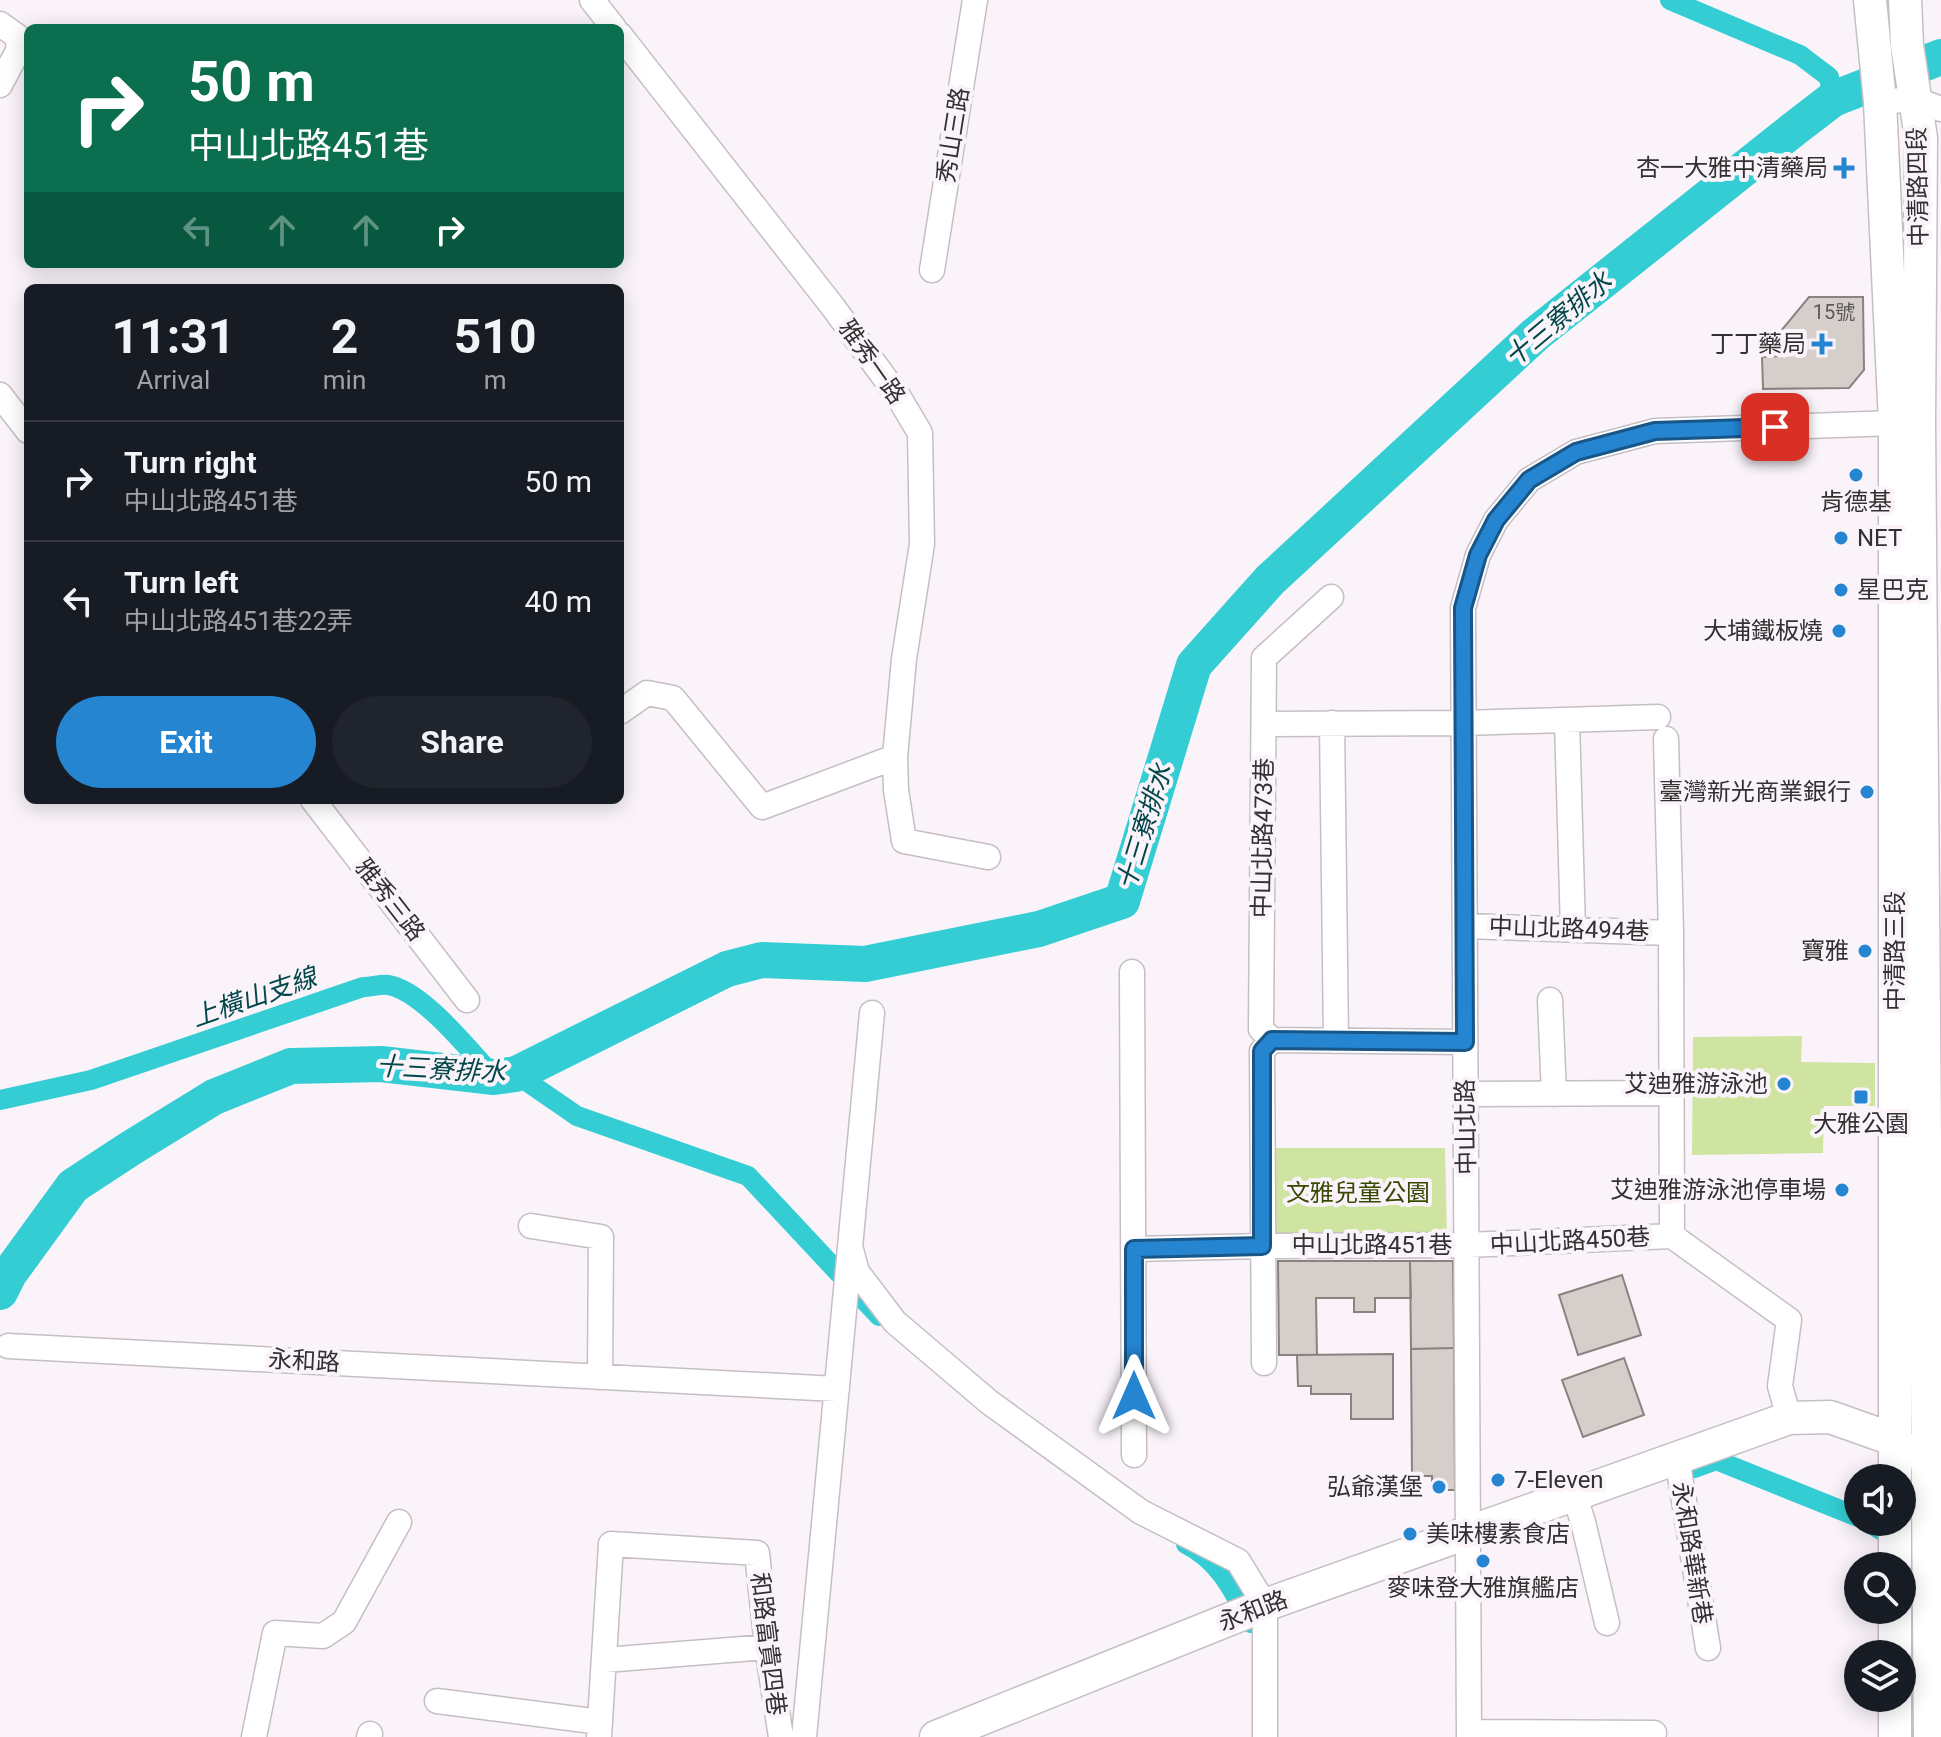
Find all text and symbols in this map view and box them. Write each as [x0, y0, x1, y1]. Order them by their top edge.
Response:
text: 50 m [188, 49, 315, 115]
icon: right [56, 56, 160, 160]
street label: 秀山三路 [932, 85, 974, 185]
text: 中山北路451巷 [188, 125, 429, 167]
street label: 中清路四段 [1903, 127, 1933, 247]
place label: 杏一大雅中清藥局 [1636, 154, 1828, 182]
marker: 杏一大雅中清藥局 [1835, 159, 1853, 177]
icon: left [176, 208, 220, 252]
icon: ahead [260, 208, 304, 252]
icon: ahead [344, 208, 388, 252]
icon: right [428, 208, 472, 252]
water label: 十三寮排水 [1499, 265, 1618, 372]
house number: 15號 [1813, 300, 1855, 324]
text: 11:31 [112, 308, 235, 365]
text: 2 [331, 308, 358, 365]
text: 510 [454, 308, 536, 365]
street label: 雅秀一路 [833, 315, 911, 409]
place label: 丁丁藥局 [1710, 330, 1806, 358]
marker: 丁丁藥局 [1813, 335, 1831, 353]
text: Arrival [137, 365, 210, 395]
text: min [323, 365, 366, 395]
text: m [484, 365, 507, 395]
pin [1741, 393, 1809, 461]
icon: arrive [1753, 405, 1797, 449]
text: Turn right [124, 445, 257, 480]
icon: right [56, 459, 100, 503]
text: 50 m [525, 464, 592, 499]
marker: 肯德基 [1847, 466, 1865, 484]
text: 中山北路451巷 [124, 486, 298, 516]
place label: 肯德基 [1820, 488, 1892, 516]
place label: NET [1857, 524, 1902, 552]
marker: NET [1832, 529, 1850, 547]
text: Turn left [124, 565, 239, 600]
place label: 星巴克 [1857, 576, 1929, 604]
icon: left [56, 579, 100, 623]
marker: 星巴克 [1832, 581, 1850, 599]
text: 40 m [525, 584, 592, 619]
text: 中山北路451巷22弄 [124, 606, 353, 636]
place label: 大埔鐵板燒 [1703, 617, 1823, 645]
marker: 大埔鐵板燒 [1830, 622, 1848, 640]
button: Exit [56, 696, 316, 788]
button: Share [332, 696, 592, 788]
street label: 中山北路473巷 [1248, 758, 1278, 918]
water label: 十三寮排水 [1111, 760, 1178, 894]
place label: 臺灣新光商業銀行 [1659, 778, 1851, 806]
marker: 臺灣新光商業銀行 [1858, 783, 1876, 801]
street label: 雅秀三路 [349, 854, 431, 946]
street label: 中清路三段 [1881, 891, 1909, 1011]
street label: 中山北路494巷 [1488, 912, 1650, 946]
place label: 寶雅 [1801, 937, 1849, 965]
marker: 寶雅 [1856, 942, 1874, 960]
water label: 上橫山支線 [188, 961, 323, 1032]
water label: 十三寮排水 [375, 1051, 508, 1087]
place label: 艾迪雅游泳池 [1624, 1070, 1768, 1098]
marker: 艾迪雅游泳池 [1775, 1075, 1793, 1093]
street label: 中山北路 [1451, 1079, 1481, 1175]
marker: 大雅公園 [1852, 1088, 1870, 1106]
place label: 大雅公園 [1813, 1110, 1909, 1138]
place label: 艾迪雅游泳池停車場 [1610, 1176, 1826, 1204]
park label: 文雅兒童公園 [1286, 1179, 1430, 1207]
marker: 艾迪雅游泳池停車場 [1833, 1181, 1851, 1199]
street label: 中山北路450巷 [1489, 1223, 1651, 1259]
street label: 中山北路451巷 [1292, 1231, 1452, 1259]
street label: 永和路 [267, 1345, 341, 1377]
position arrow [1092, 1354, 1176, 1438]
map controls [1844, 1464, 1916, 1712]
button: sound [1844, 1464, 1916, 1536]
place label: 7-Eleven [1514, 1466, 1604, 1494]
marker: 7-Eleven [1489, 1471, 1507, 1489]
place label: 弘爺漢堡 [1327, 1473, 1423, 1501]
marker: 弘爺漢堡 [1430, 1478, 1448, 1496]
street label: 永和路華新巷 [1667, 1480, 1717, 1626]
place label: 美味樓素食店 [1426, 1520, 1570, 1548]
marker: 美味樓素食店 [1401, 1525, 1419, 1543]
marker: 麥味登大雅旗艦店 [1474, 1552, 1492, 1570]
button: search [1844, 1552, 1916, 1624]
street label: 和路富貴四巷 [745, 1571, 791, 1717]
place label: 麥味登大雅旗艦店 [1387, 1574, 1579, 1602]
street label: 永和路 [1214, 1585, 1292, 1637]
button: layers [1844, 1640, 1916, 1712]

